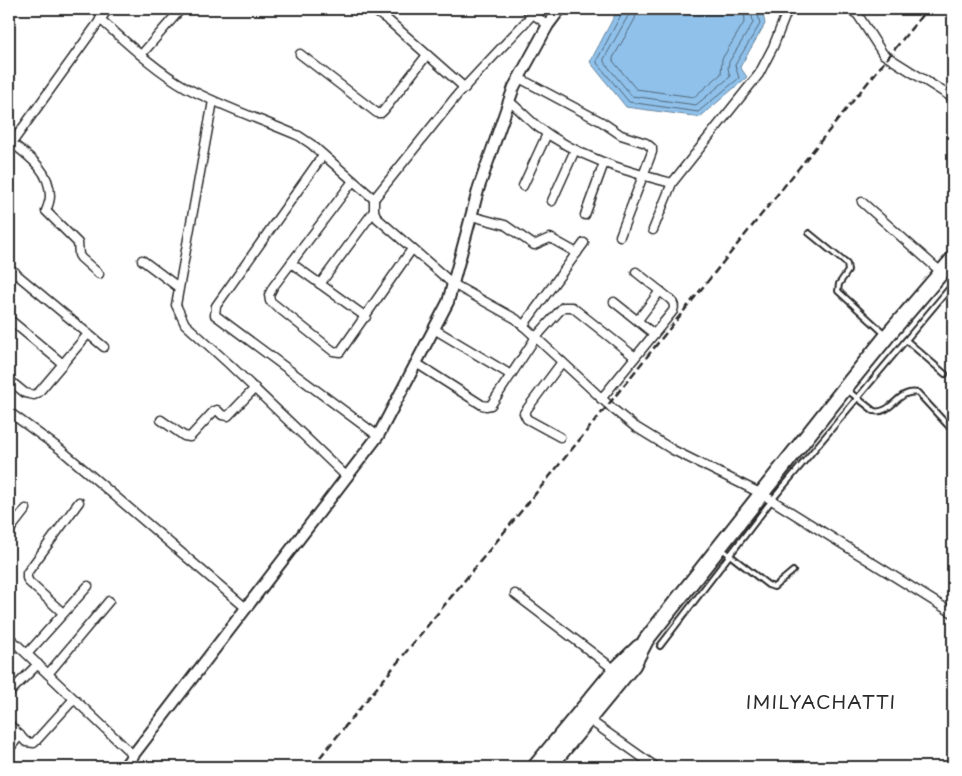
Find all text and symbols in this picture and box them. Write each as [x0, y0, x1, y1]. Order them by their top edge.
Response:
district label: IMILYACHATTI [746, 687, 896, 715]

